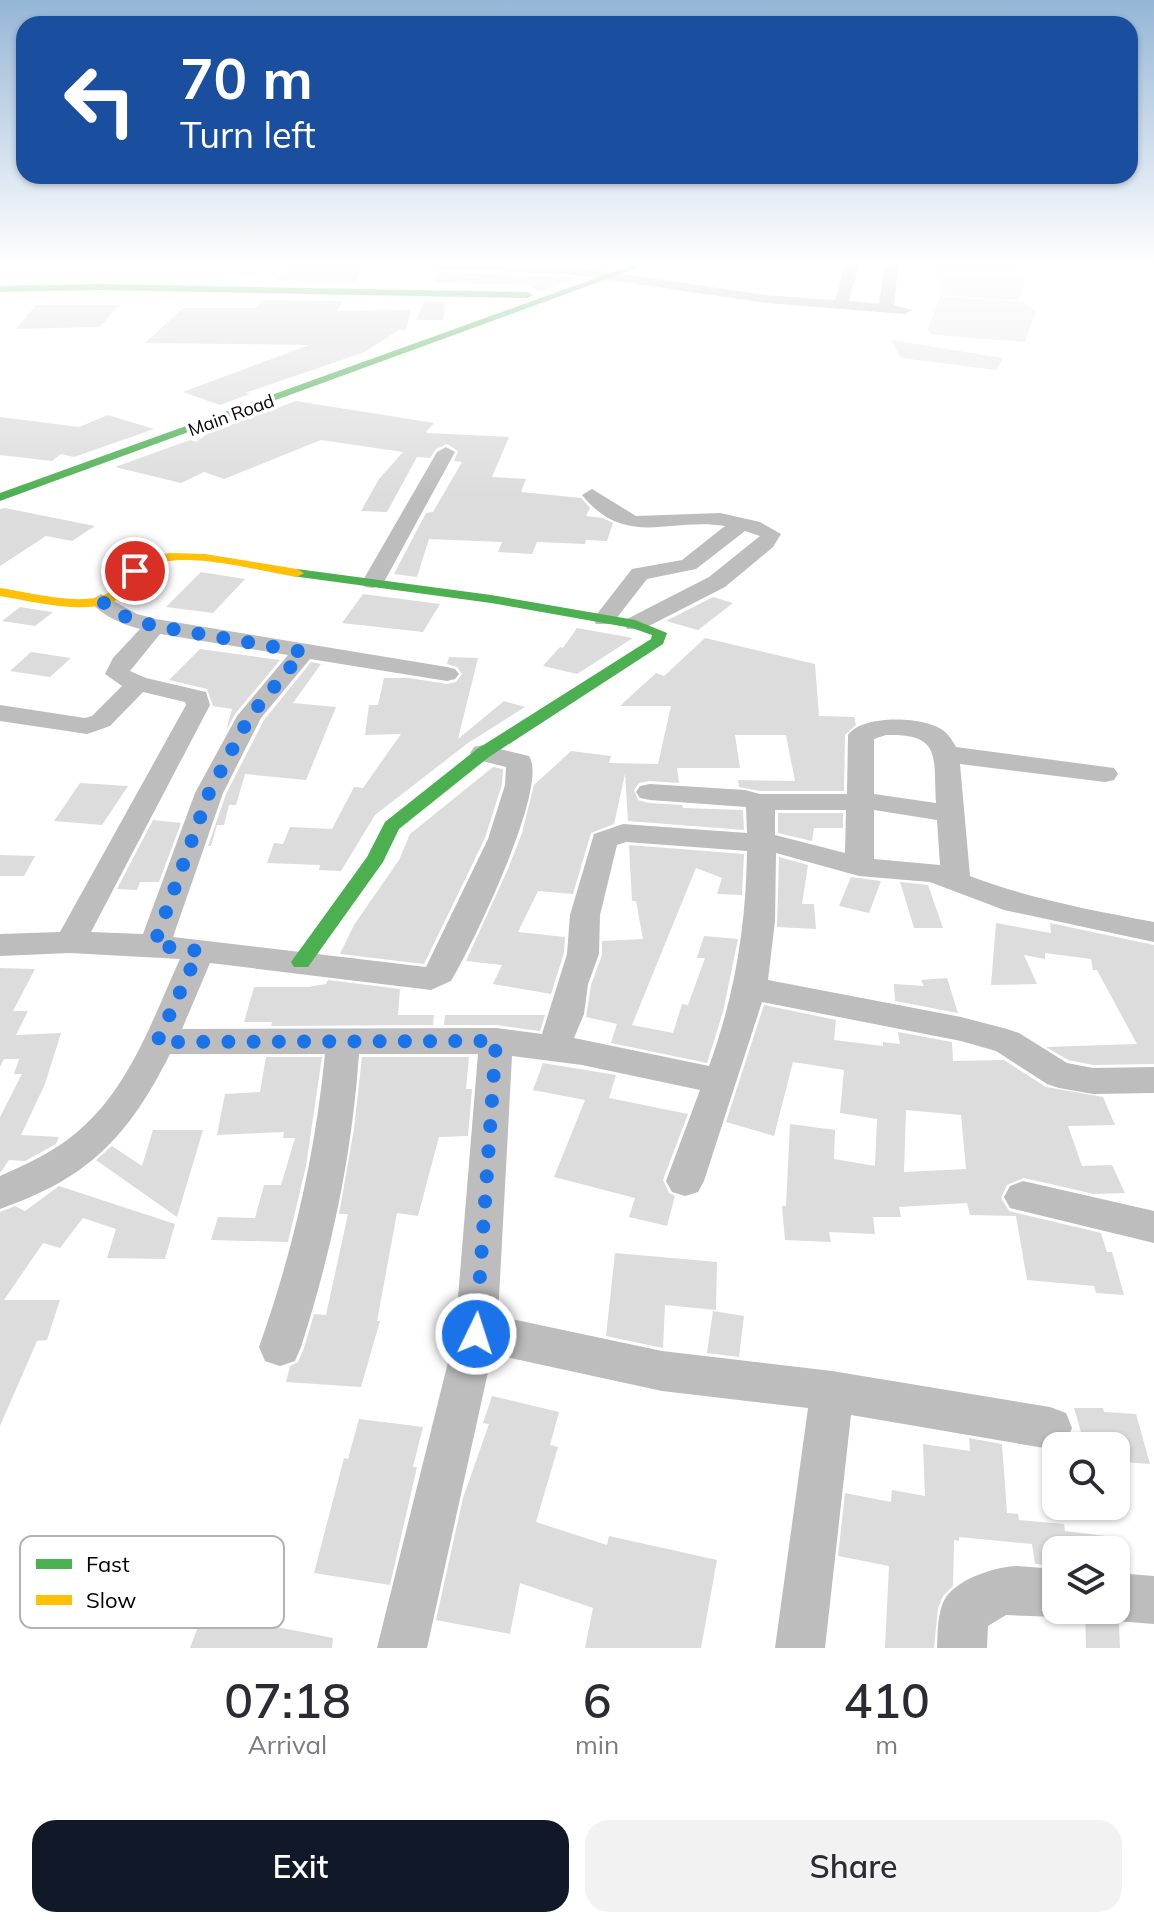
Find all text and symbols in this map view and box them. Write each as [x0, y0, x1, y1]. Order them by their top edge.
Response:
text: 70 m [180, 43, 313, 113]
icon: left [48, 48, 152, 152]
text: Turn left [180, 112, 316, 157]
street label: Main Road [185, 389, 277, 441]
pin [101, 537, 169, 605]
icon: arrive [113, 549, 157, 593]
position arrow [434, 1292, 518, 1376]
map controls [1042, 1432, 1130, 1624]
button: search [1042, 1432, 1130, 1520]
legend [20, 1536, 284, 1628]
button: layers [1042, 1536, 1130, 1624]
text: Fast [86, 1550, 130, 1578]
text: Slow [86, 1586, 136, 1614]
text: 07:18 [224, 1670, 351, 1730]
text: 6 [583, 1670, 611, 1730]
text: 410 [843, 1670, 930, 1730]
text: Arrival [248, 1728, 327, 1761]
text: min [575, 1728, 619, 1761]
text: m [875, 1728, 898, 1761]
button: Exit [32, 1820, 569, 1912]
button: Share [585, 1820, 1122, 1912]

